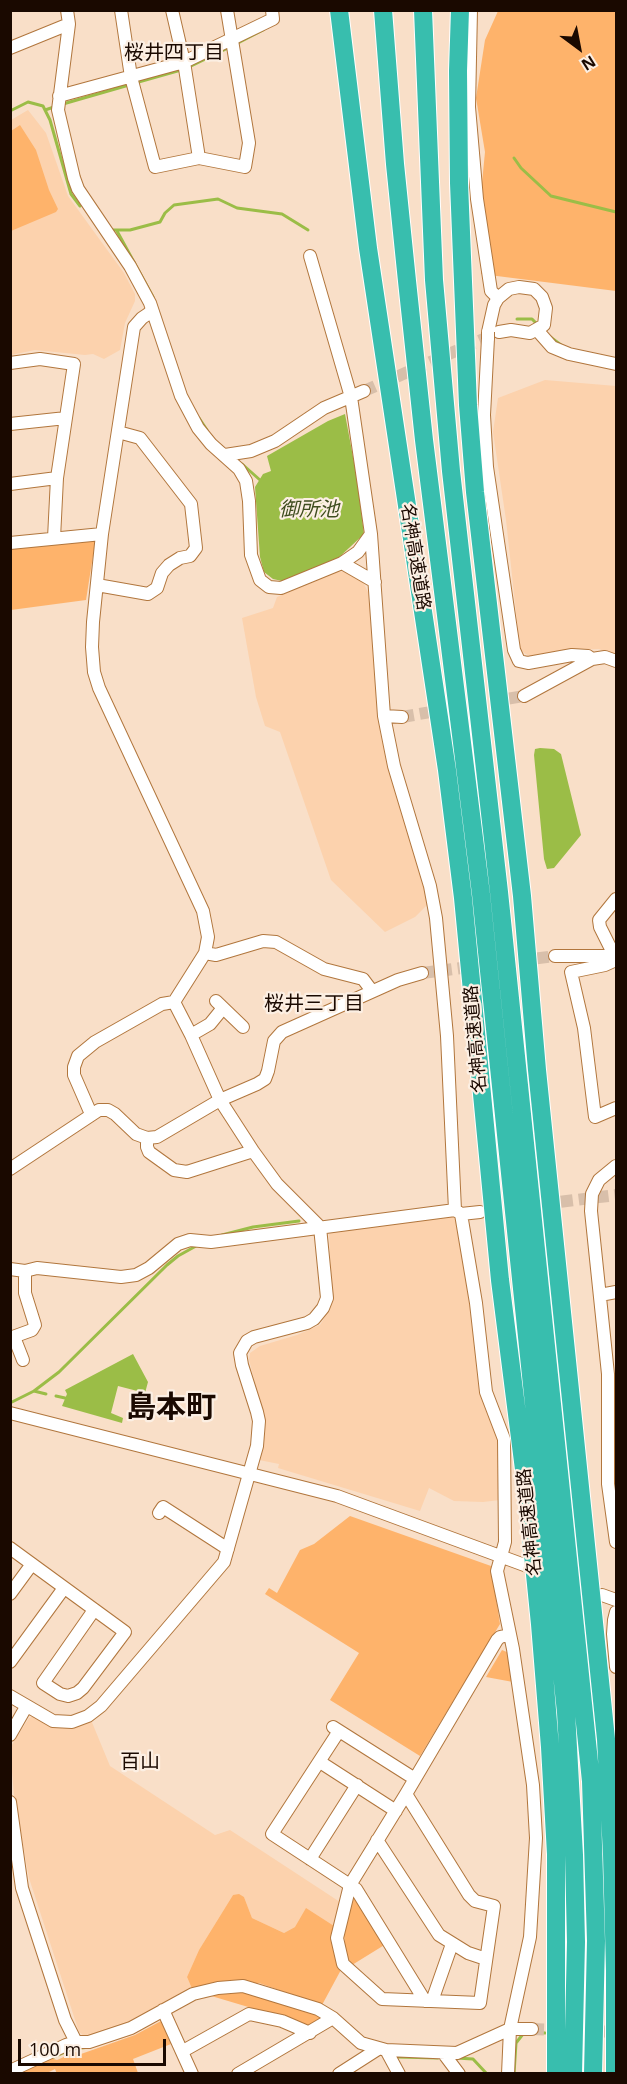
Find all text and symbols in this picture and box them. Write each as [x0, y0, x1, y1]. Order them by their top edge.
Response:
north arrow [549, 18, 609, 78]
district label: 桜井四丁目 [124, 41, 224, 65]
text: N [577, 50, 600, 76]
water label: 御所池 [279, 498, 339, 522]
street label: 名神高速道路 [396, 502, 434, 612]
street label: 名神高速道路 [461, 984, 491, 1094]
district label: 桜井三丁目 [264, 992, 364, 1016]
district label: 島本町 [126, 1390, 216, 1426]
street label: 名神高速道路 [514, 1467, 546, 1577]
district label: 百山 [120, 1750, 160, 1774]
scale bar [21, 2027, 170, 2065]
text: 100 m [29, 2037, 81, 2061]

